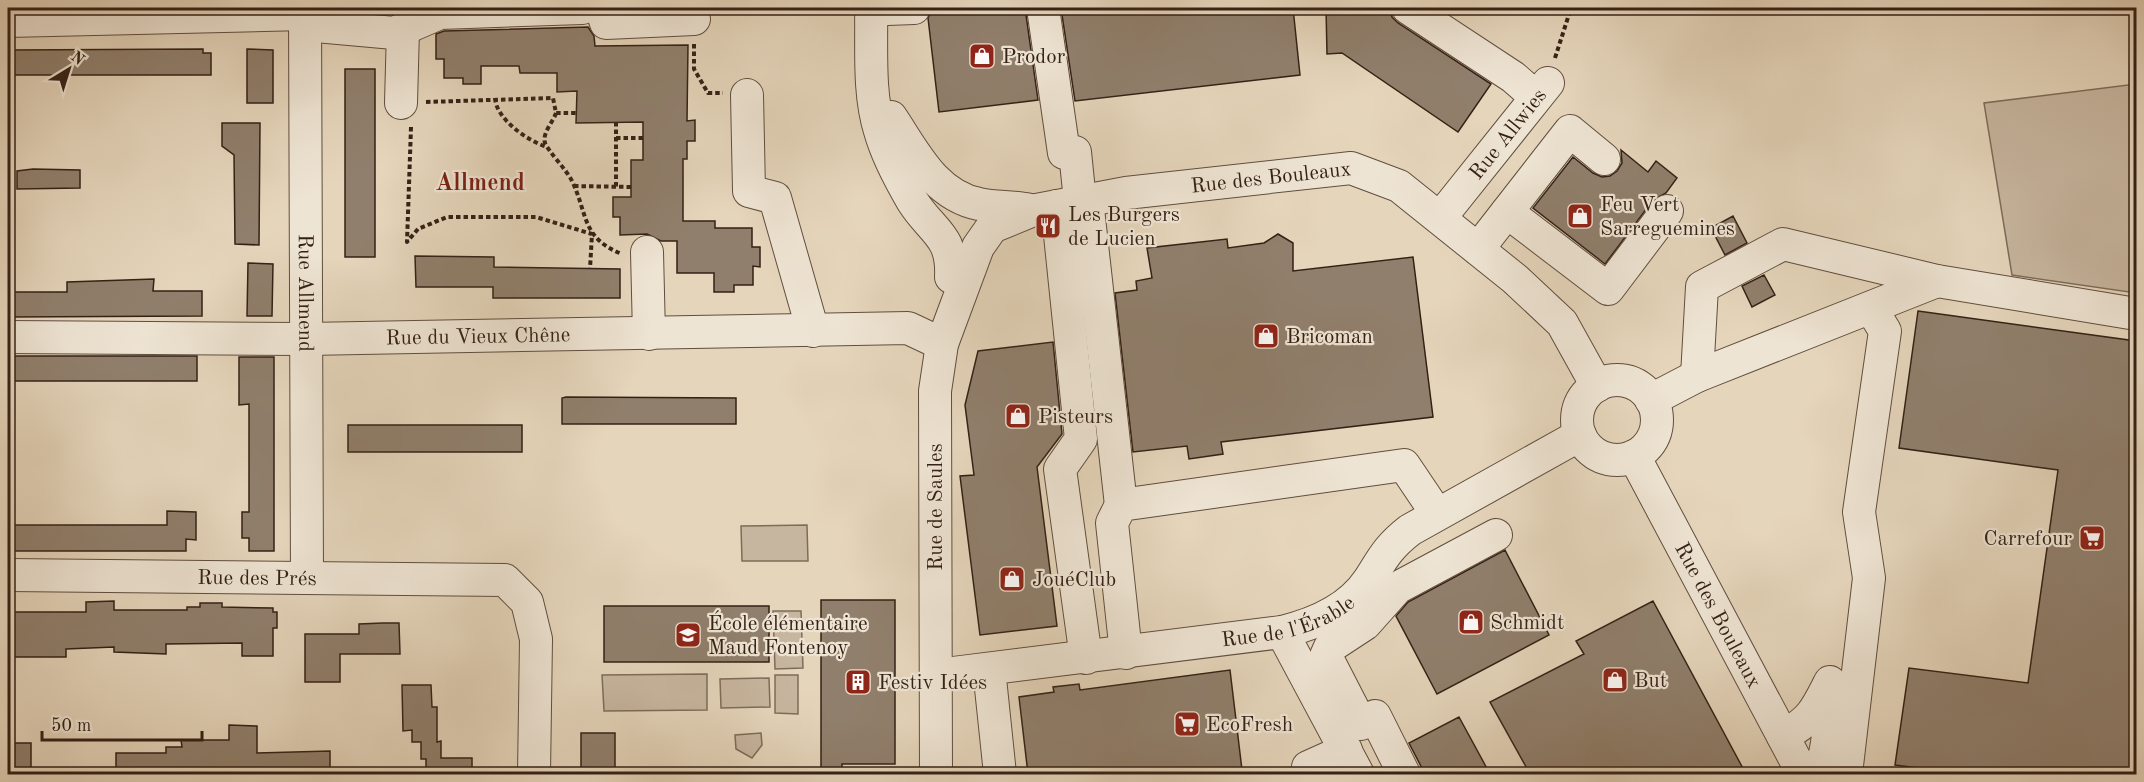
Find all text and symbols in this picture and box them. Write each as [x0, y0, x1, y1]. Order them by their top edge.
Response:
north arrow [39, 39, 99, 99]
shop icon: Prodor [967, 41, 997, 71]
place label: Prodor [1002, 47, 1066, 68]
text: N [67, 49, 87, 69]
street label: Rue Allwies [1466, 85, 1551, 184]
street label: Rue des Bouleaux [1190, 159, 1353, 198]
district label: Allmend [435, 172, 525, 196]
place label: Feu Vert Sarreguemines [1600, 195, 1735, 240]
shop icon: Feu Vert Sarreguemines [1565, 201, 1595, 231]
place label: Les Burgers de Lucien [1068, 205, 1180, 250]
restaurant icon: Les Burgers de Lucien [1033, 211, 1063, 241]
street label: Rue Allmend [294, 234, 315, 352]
shop icon: Bricoman [1251, 321, 1281, 351]
street label: Rue du Vieux Chêne [385, 325, 571, 350]
place label: Bricoman [1286, 327, 1373, 348]
shop icon: Pisteurs [1003, 401, 1033, 431]
place label: Pisteurs [1038, 407, 1113, 428]
street label: Rue de Saules [926, 443, 947, 571]
supermarket icon: Carrefour [2077, 523, 2107, 553]
place label: Carrefour [1984, 529, 2072, 550]
street label: Rue des Bouleaux [1670, 539, 1764, 692]
shop icon: JouéClub [997, 564, 1027, 594]
street label: Rue des Prés [197, 568, 317, 590]
place label: JouéClub [1032, 570, 1116, 591]
street label: Rue de l'Érable [1220, 593, 1359, 651]
shop icon: Schmidt [1456, 607, 1486, 637]
place label: École élémentaire Maud Fontenoy [708, 610, 868, 659]
place label: Schmidt [1490, 613, 1564, 634]
school or university icon: École élémentaire Maud Fontenoy [673, 620, 703, 650]
shop icon: But [1600, 665, 1630, 695]
building icon: Festiv Idées [843, 667, 873, 697]
place label: But [1634, 671, 1667, 692]
place label: Festiv Idées [878, 673, 987, 694]
scale bar [42, 704, 202, 742]
supermarket icon: EcoFresh [1172, 709, 1202, 739]
place label: EcoFresh [1206, 715, 1293, 736]
text: 50 m [51, 717, 91, 735]

